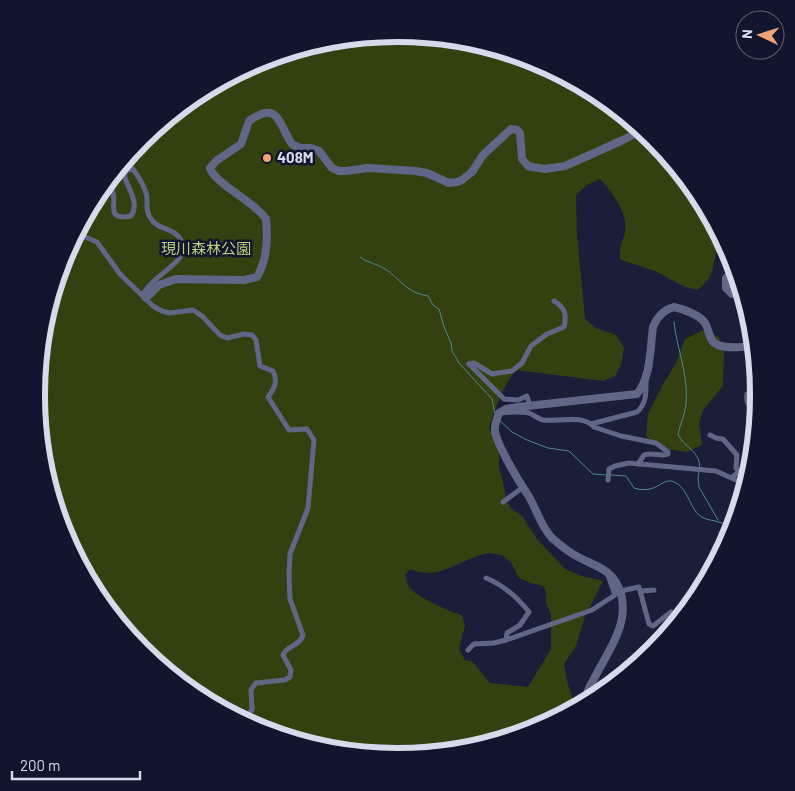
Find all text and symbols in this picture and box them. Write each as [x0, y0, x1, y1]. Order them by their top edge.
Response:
north arrow [735, 10, 785, 60]
text: N [738, 29, 755, 39]
place label: 408M [277, 148, 313, 166]
marker: 408M [261, 152, 273, 164]
park label: 現川森林公園 [161, 239, 251, 257]
scale bar [12, 748, 140, 780]
text: 200 m [20, 756, 60, 774]

